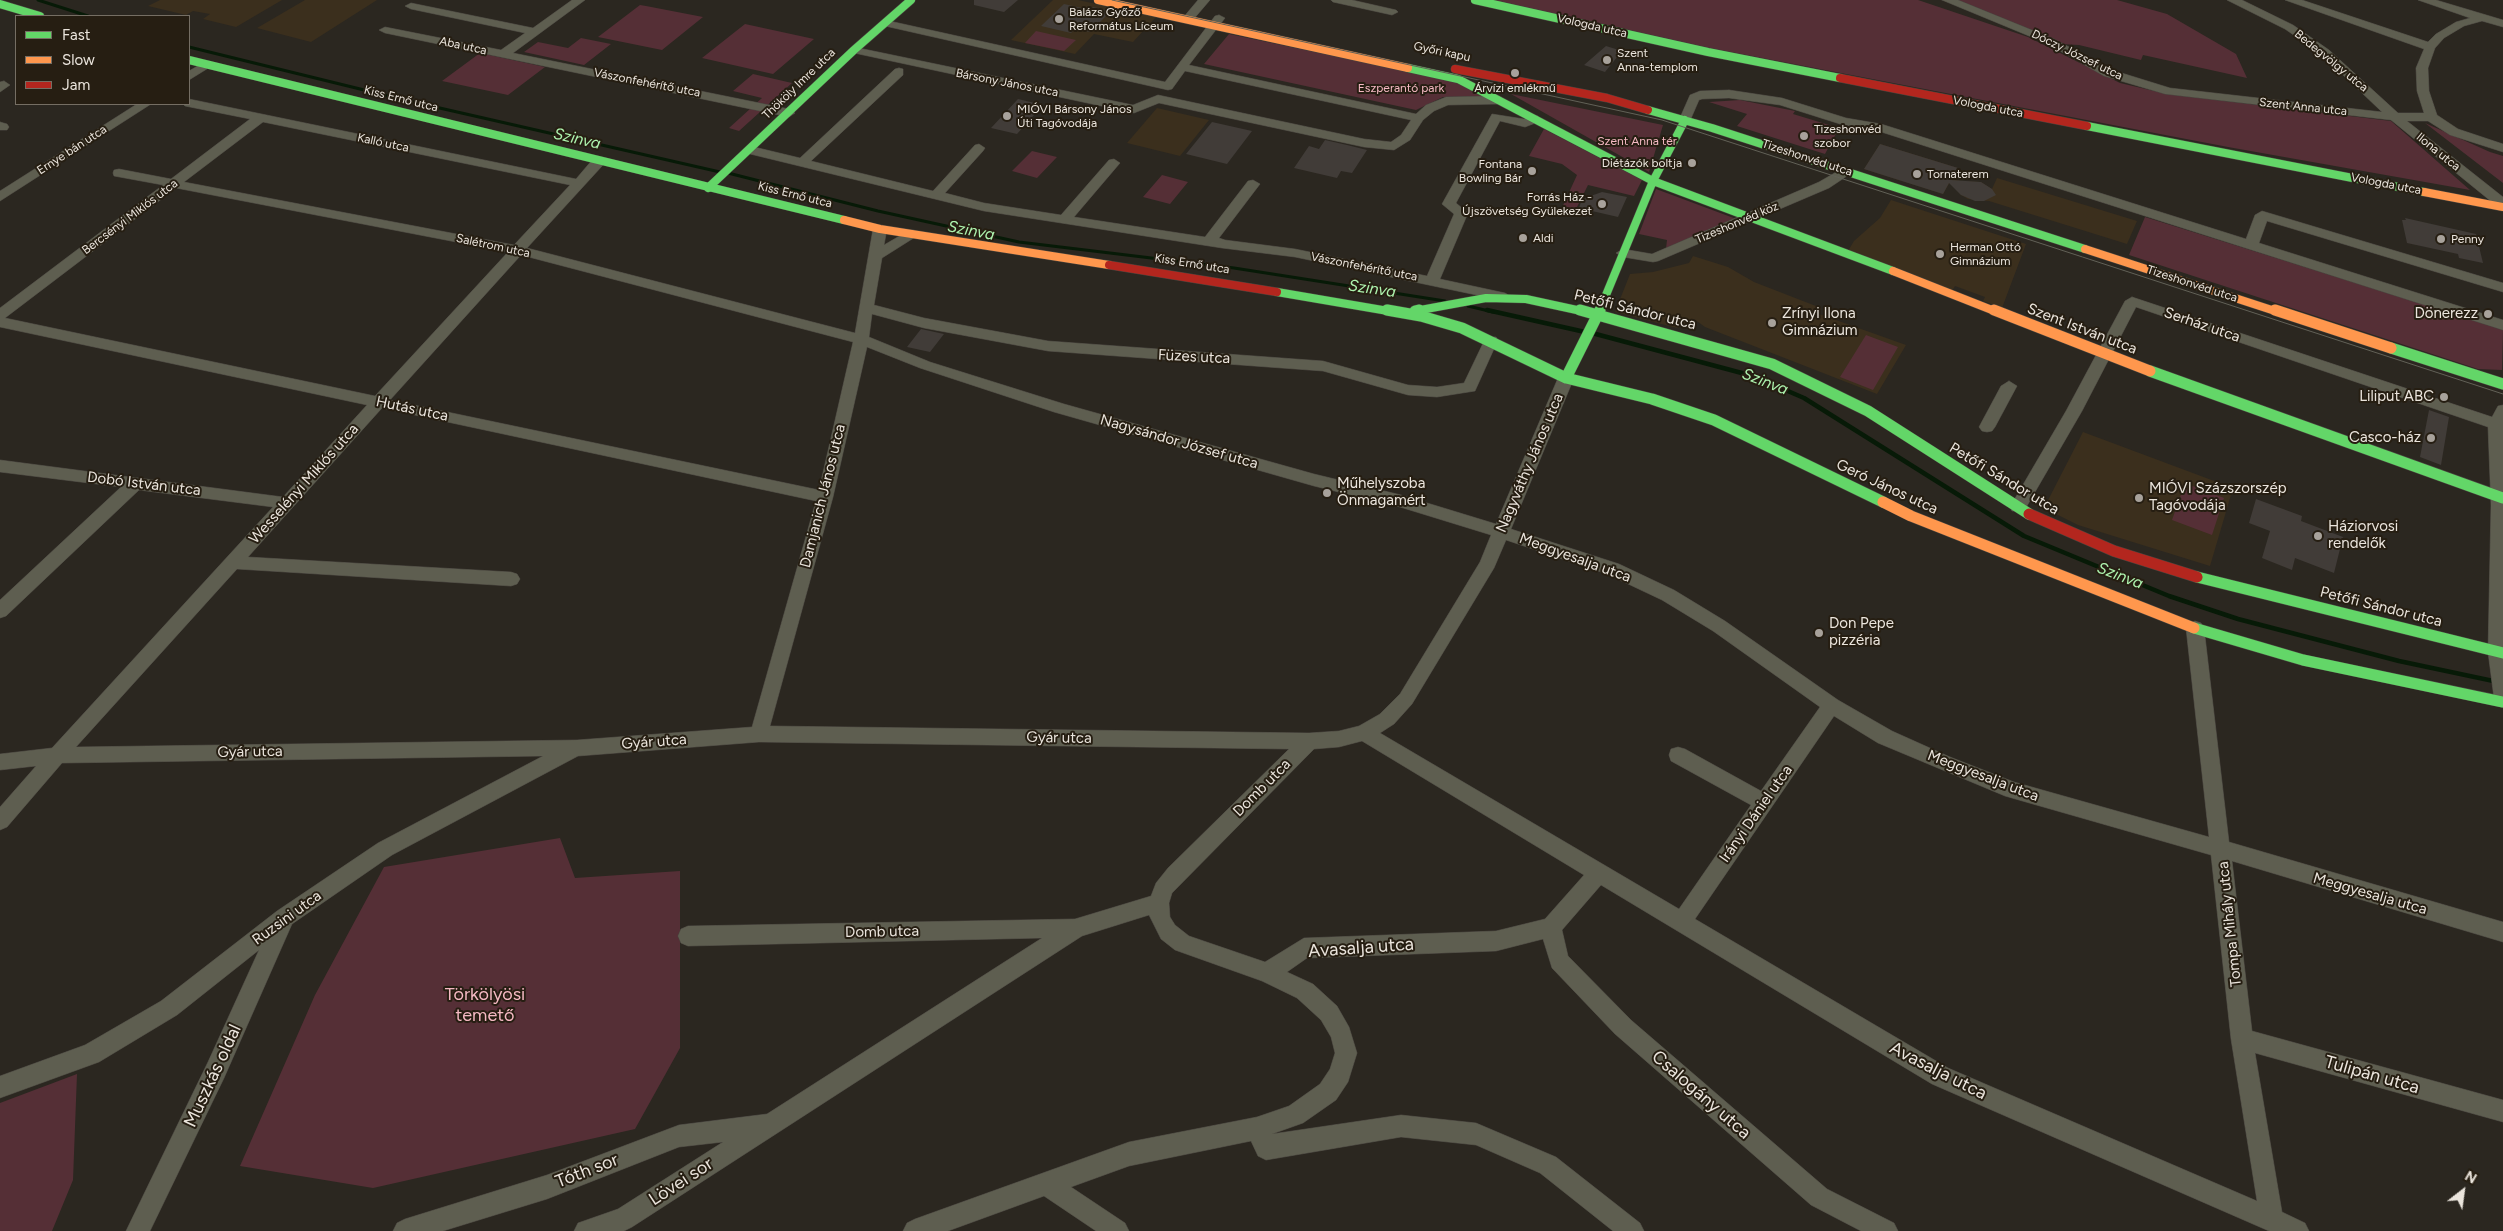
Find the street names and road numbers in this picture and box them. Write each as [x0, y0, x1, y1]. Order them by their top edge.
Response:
street label: Vologda utca [1556, 11, 1628, 41]
street label: Dóczy József utca [2029, 27, 2125, 83]
street label: Bedegvölgy utca [2291, 27, 2371, 95]
street label: Aba utca [438, 34, 488, 58]
street label: Győri kapu [1412, 39, 1472, 65]
street label: Thököly Imre utca [760, 46, 838, 122]
street label: Vászonfehérítő utca [592, 66, 702, 100]
street label: Bársony János utca [954, 66, 1060, 100]
street label: Kiss Ernő utca [362, 83, 440, 115]
street label: Vologda utca [1952, 93, 2024, 121]
street label: Szent Anna utca [2258, 95, 2348, 119]
street label: Ernye bán utca [35, 122, 109, 178]
street label: Ilona utca [2413, 130, 2463, 174]
street label: Kalló utca [356, 131, 410, 155]
street label: Tizeshonvéd utca [1760, 137, 1854, 179]
street label: Vologda utca [2350, 170, 2422, 198]
street label: Bercsényi Miklós utca [79, 176, 181, 258]
street label: Kiss Ernő utca [756, 179, 834, 211]
street label: Tizeshonvéd köz [1693, 199, 1781, 247]
street label: Salétrom utca [455, 231, 531, 261]
street label: Vászonfehérítő utca [1309, 250, 1419, 284]
street label: Kiss Ernő utca [1153, 251, 1231, 277]
street label: Tizeshonvéd utca [2145, 263, 2239, 305]
street label: Petőfi Sándor utca [1572, 286, 1698, 334]
street label: Szent István utca [2024, 300, 2140, 358]
street label: Serház utca [2162, 304, 2242, 346]
street label: Füzes utca [1157, 346, 1231, 368]
street label: Nagyváthy János utca [1492, 391, 1568, 535]
street label: Hutás utca [374, 393, 450, 425]
street label: Nagysándor József utca [1098, 411, 1260, 473]
street label: Wesselényi Miklós utca [245, 420, 363, 548]
street label: Damjanich János utca [796, 422, 850, 570]
street label: Petőfi Sándor utca [1946, 439, 2062, 519]
street label: Geró János utca [1833, 456, 1941, 518]
street label: Dobó István utca [86, 468, 202, 500]
street label: Meggyesalja utca [1517, 529, 1633, 587]
street label: Petőfi Sándor utca [2318, 583, 2444, 631]
street label: Gyár utca [1026, 728, 1092, 748]
street label: Gyár utca [621, 731, 687, 753]
street label: Gyár utca [217, 742, 283, 762]
street label: Meggyesalja utca [1925, 747, 2041, 805]
street label: Domb utca [1229, 755, 1295, 821]
street label: Irányi Dániel utca [1716, 762, 1796, 866]
street label: Tompa Mihály utca [2214, 860, 2246, 988]
street label: Meggyesalja utca [2311, 869, 2429, 919]
street label: Ruzsini utca [249, 887, 325, 949]
street label: Domb utca [845, 922, 919, 942]
street label: Avasalja utca [1307, 934, 1415, 962]
street label: Muszkás oldal [180, 1021, 246, 1131]
street label: Avasalja utca [1886, 1037, 1990, 1105]
street label: Csalogány utca [1647, 1046, 1755, 1144]
street label: Tulipán utca [2322, 1051, 2422, 1099]
street label: Tóth sor [553, 1149, 621, 1193]
street label: Lövei sor [645, 1153, 717, 1211]

